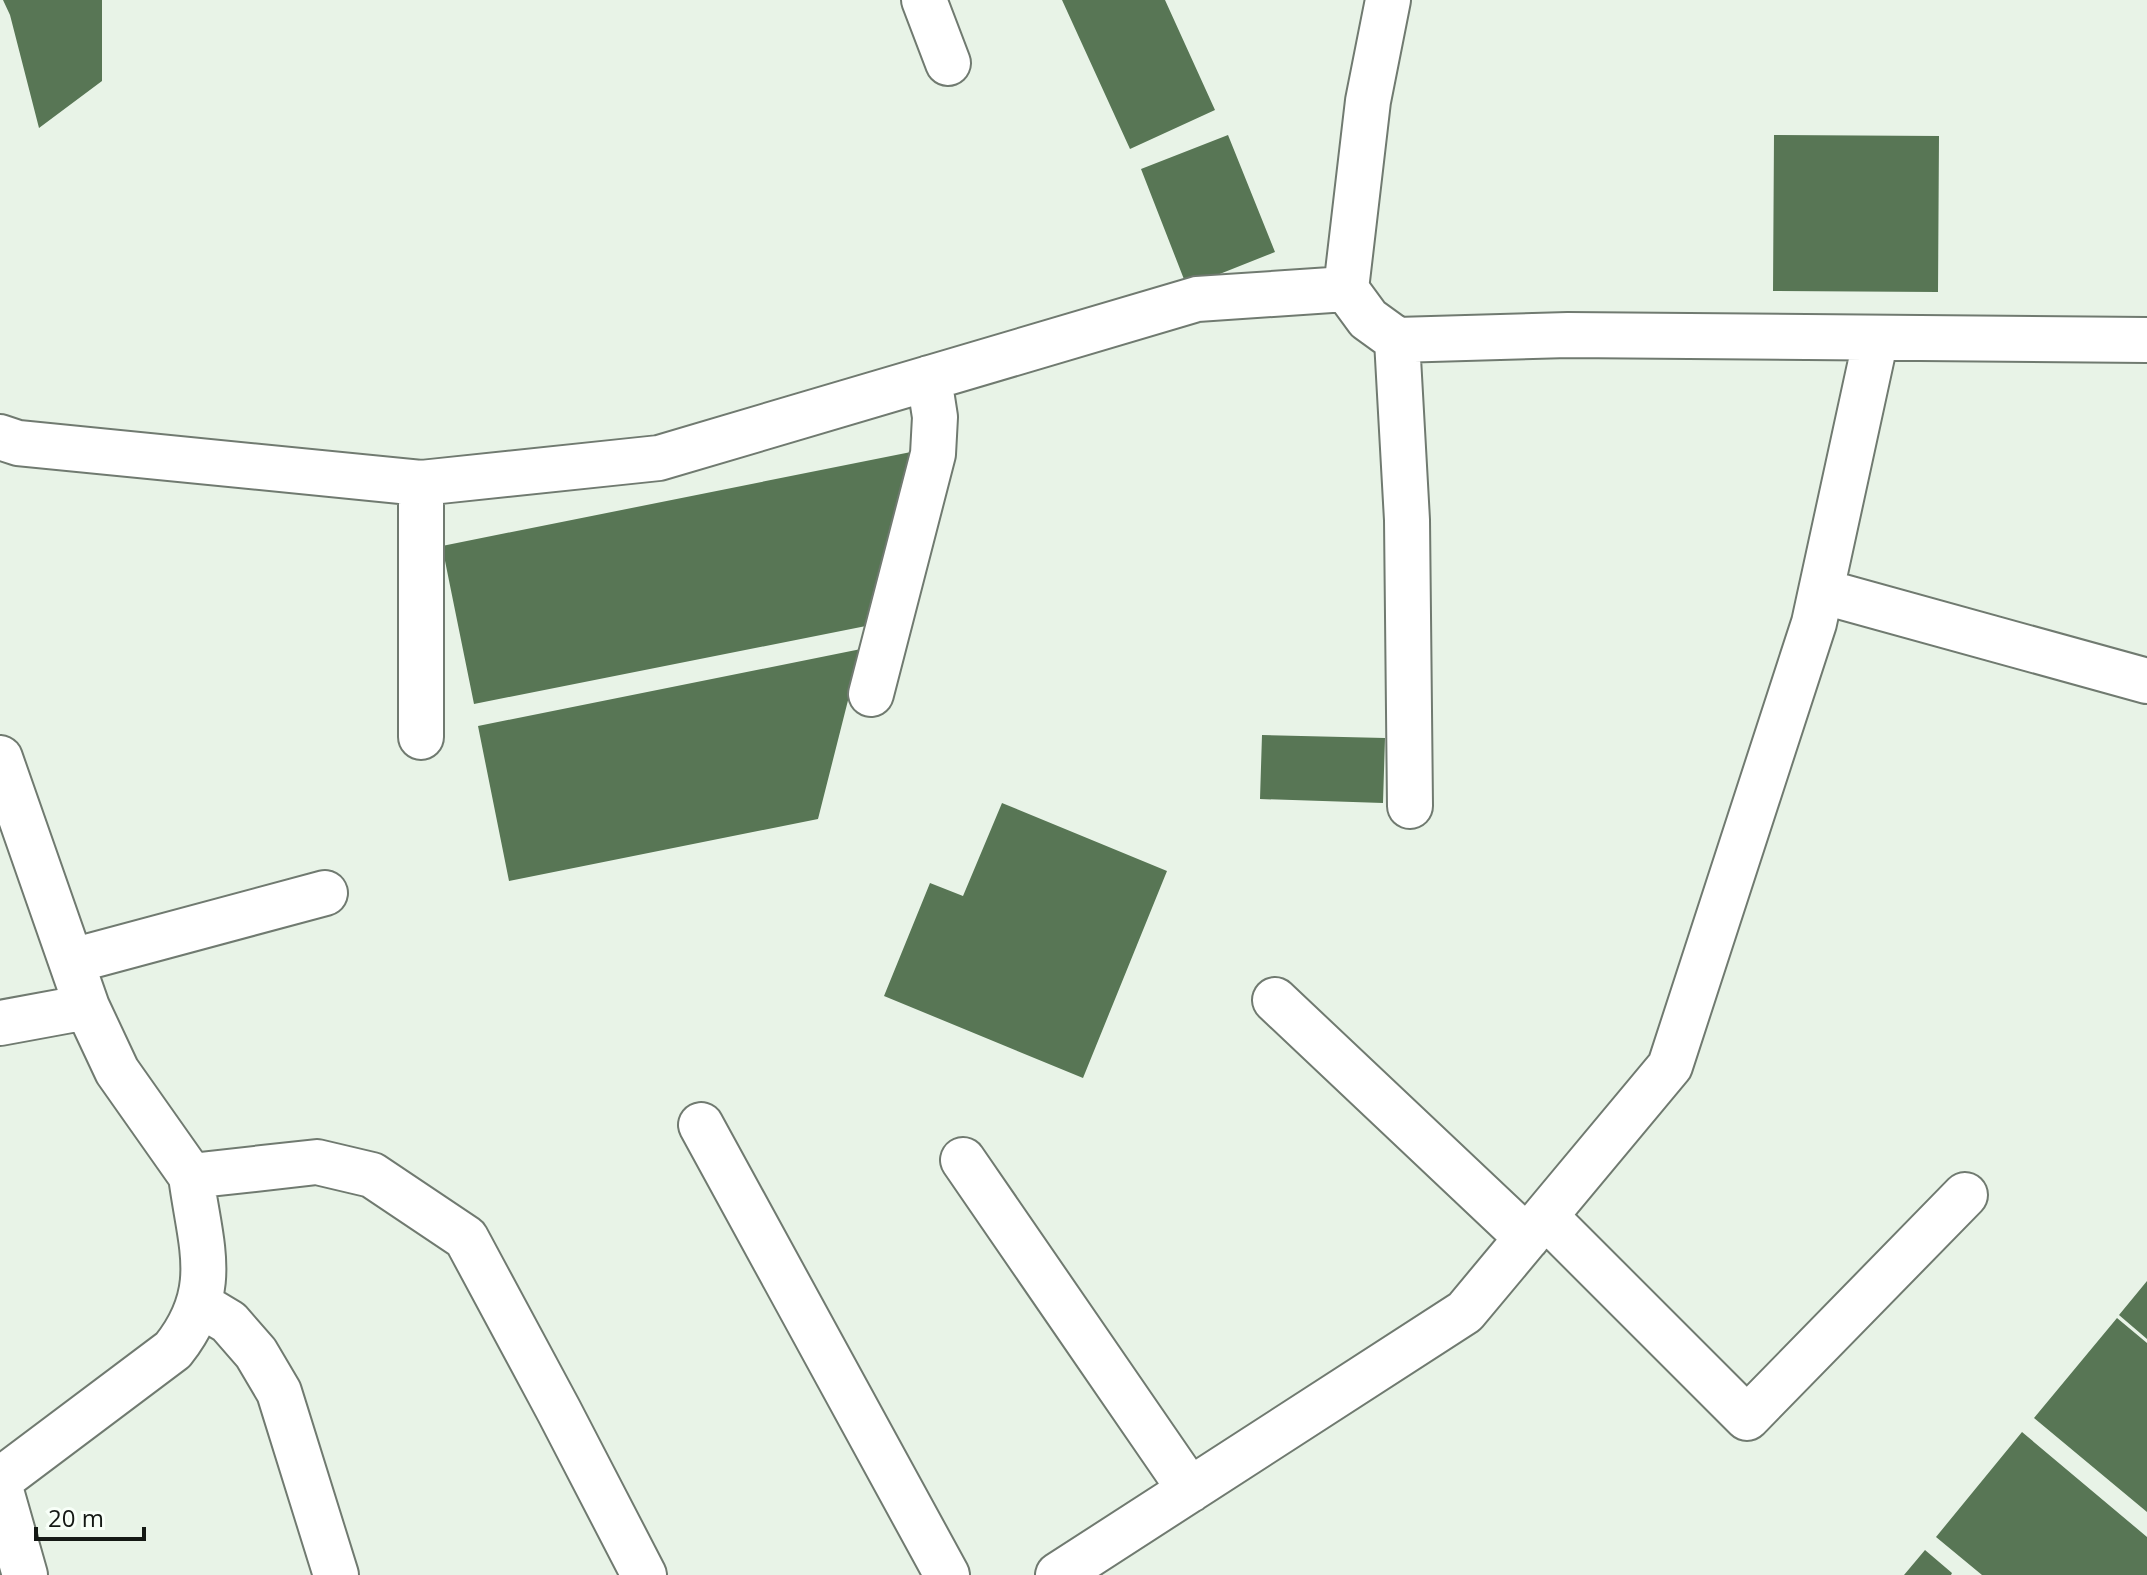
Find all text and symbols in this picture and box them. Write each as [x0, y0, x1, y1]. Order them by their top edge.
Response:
scale bar [36, 1491, 144, 1541]
text: 20 m [48, 1501, 104, 1534]

